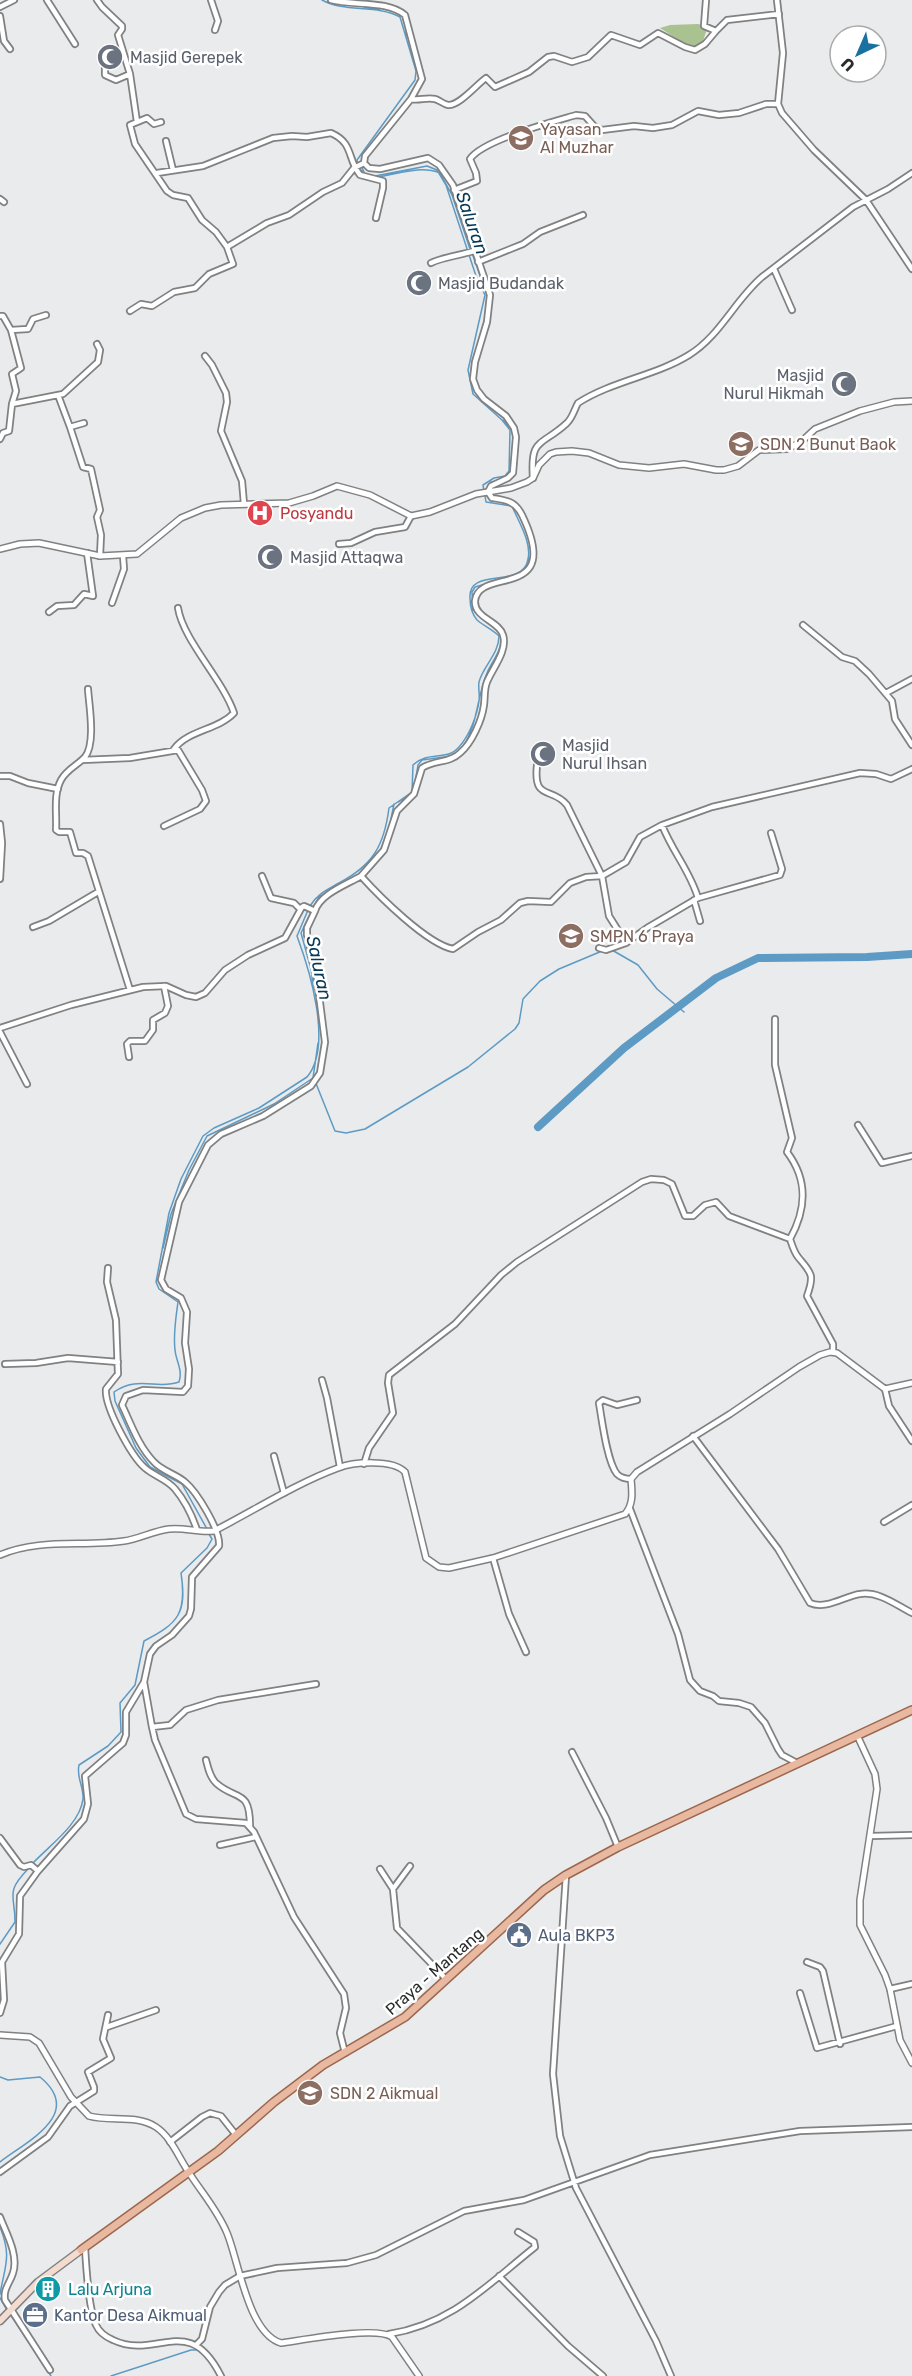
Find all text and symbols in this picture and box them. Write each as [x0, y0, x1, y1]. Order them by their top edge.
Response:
north arrow [828, 24, 888, 84]
mosque icon: Masjid Gerepek [95, 42, 125, 72]
place label: Masjid Gerepek [130, 48, 243, 67]
text: U [837, 54, 859, 75]
place label: Yayasan Al Muzhar [540, 120, 614, 157]
school or university icon: Yayasan Al Muzhar [506, 123, 536, 153]
water label: Saluran [451, 189, 493, 257]
mosque icon: Masjid Budandak [404, 268, 434, 298]
place label: Masjid Budandak [438, 274, 565, 293]
place label: Masjid Nurul Hikmah [723, 366, 824, 403]
mosque icon: Masjid Nurul Hikmah [829, 369, 859, 399]
school or university icon: SDN 2 Bunut Baok [726, 429, 756, 459]
place label: SDN 2 Bunut Baok [760, 435, 897, 454]
hospital icon: Posyandu [245, 498, 275, 528]
place label: Posyandu [280, 504, 353, 523]
mosque icon: Masjid Attaqwa [255, 542, 285, 572]
place label: Masjid Attaqwa [290, 548, 403, 567]
place label: Masjid Nurul Ihsan [562, 736, 647, 773]
mosque icon: Masjid Nurul Ihsan [528, 739, 558, 769]
school or university icon: SMPN 6 Praya [556, 921, 586, 951]
place label: SMPN 6 Praya [590, 927, 694, 946]
water label: Saluran [301, 934, 337, 1002]
public building icon: Aula BKP3 [504, 1920, 534, 1950]
street label: Praya - Mantang [382, 1924, 487, 2019]
place label: Aula BKP3 [538, 1926, 615, 1945]
school or university icon: SDN 2 Aikmual [295, 2078, 325, 2108]
place label: SDN 2 Aikmual [330, 2084, 438, 2103]
building icon: Lalu Arjuna [33, 2274, 63, 2304]
place label: Lalu Arjuna [68, 2280, 152, 2299]
office icon: Kantor Desa Aikmual [20, 2300, 50, 2330]
place label: Kantor Desa Aikmual [54, 2306, 207, 2325]

